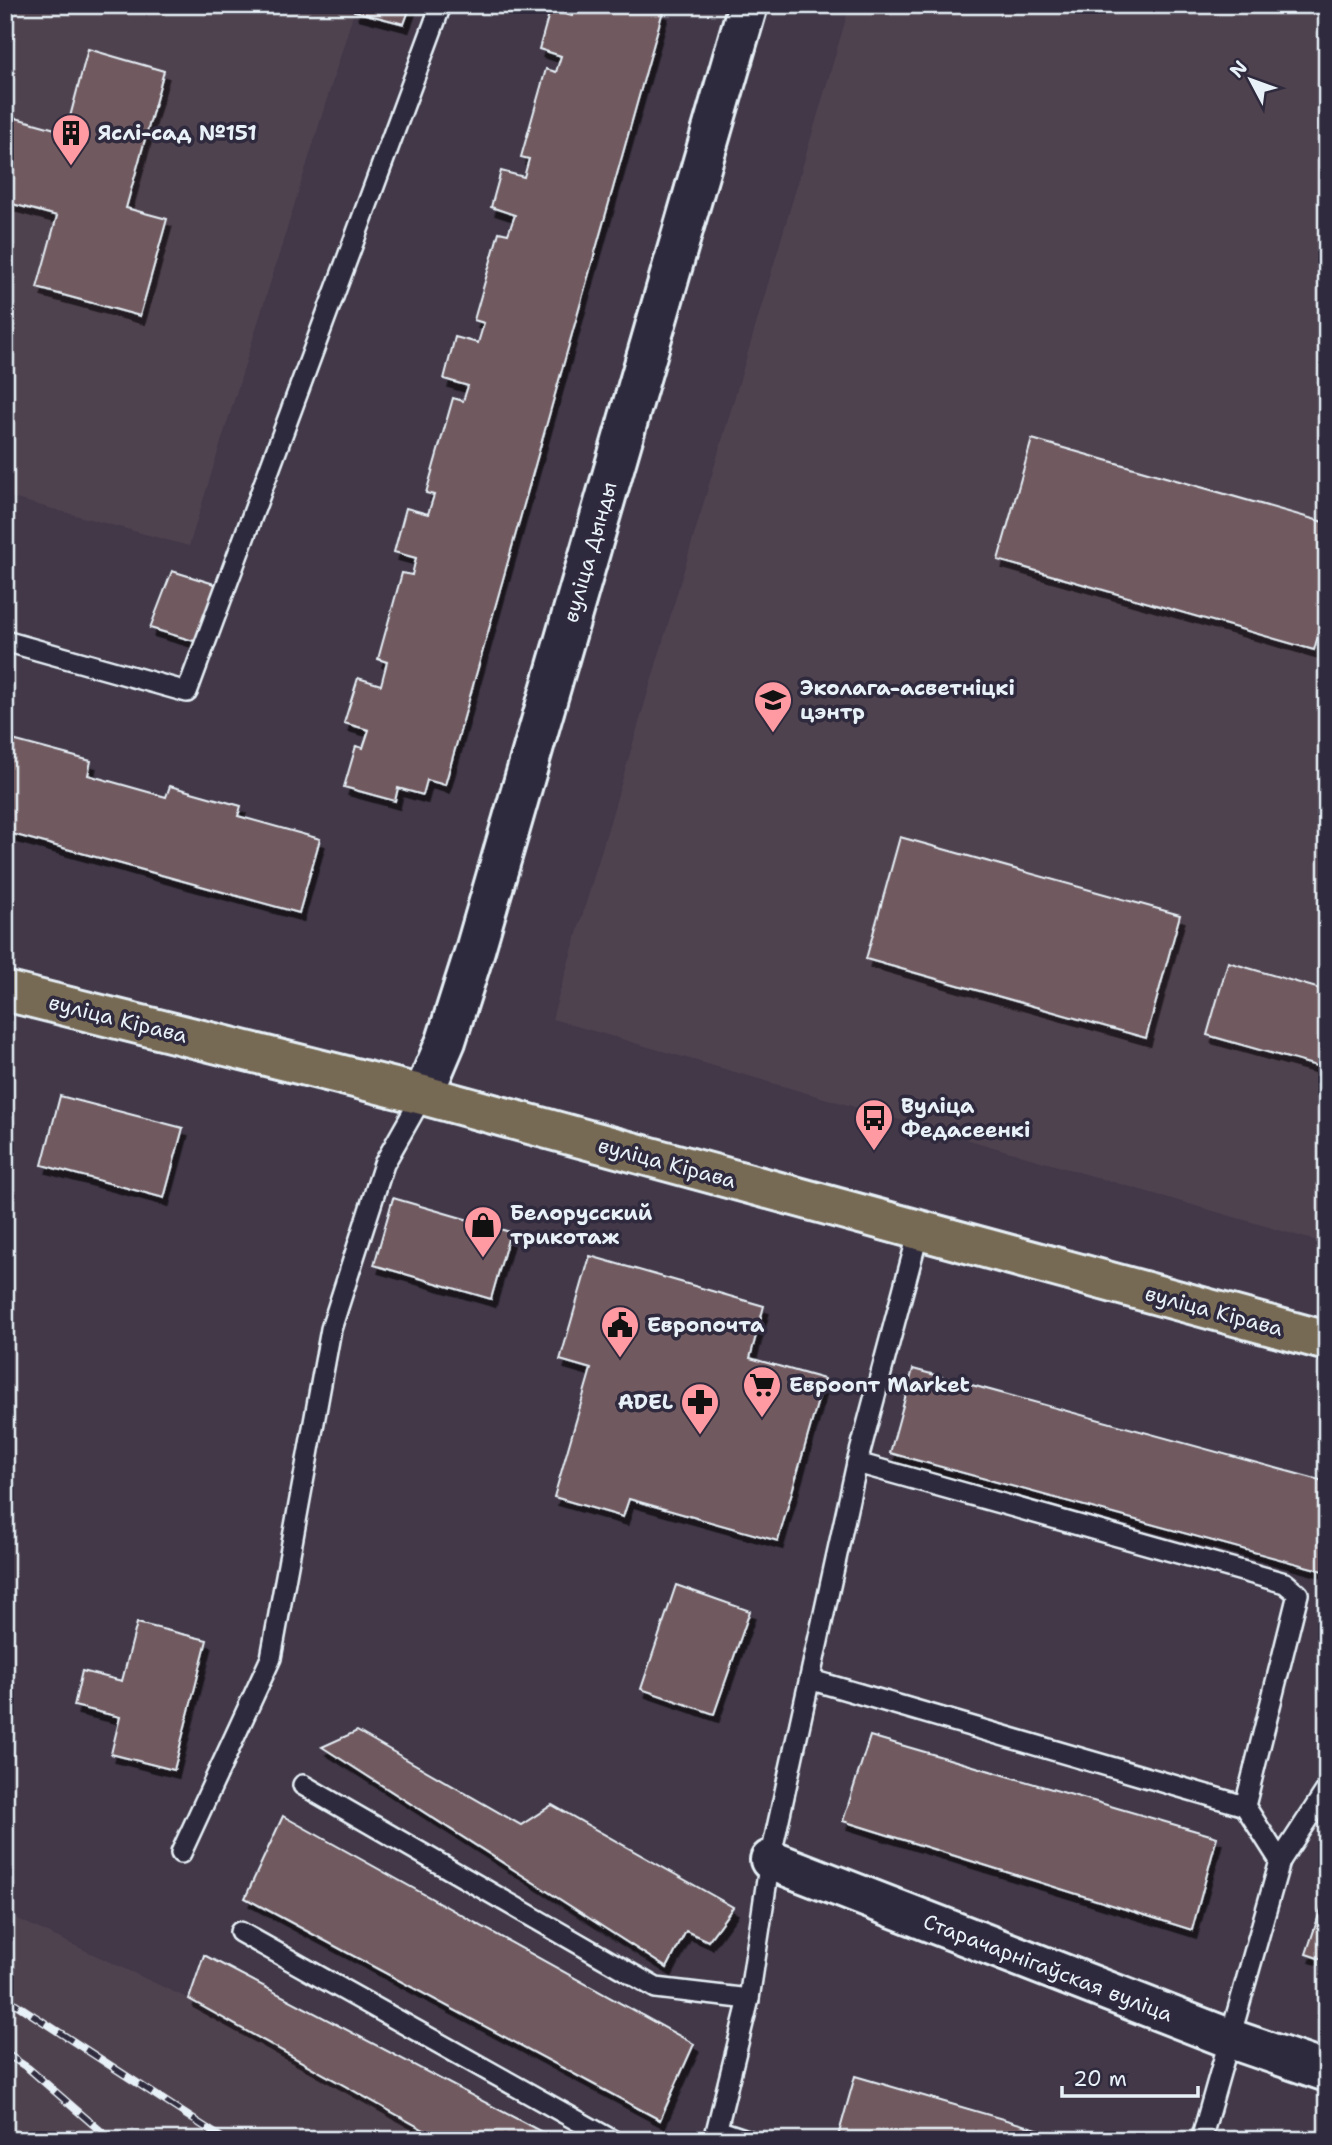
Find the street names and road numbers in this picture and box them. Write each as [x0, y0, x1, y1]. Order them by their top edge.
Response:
street label: вуліца Дынды [557, 478, 623, 626]
street label: вуліца Кірава [46, 988, 190, 1050]
street label: вуліца Кірава [595, 1131, 739, 1195]
street label: вуліца Кірава [1142, 1279, 1286, 1343]
street label: Старачарнігаўская вуліца [919, 1907, 1177, 2029]

